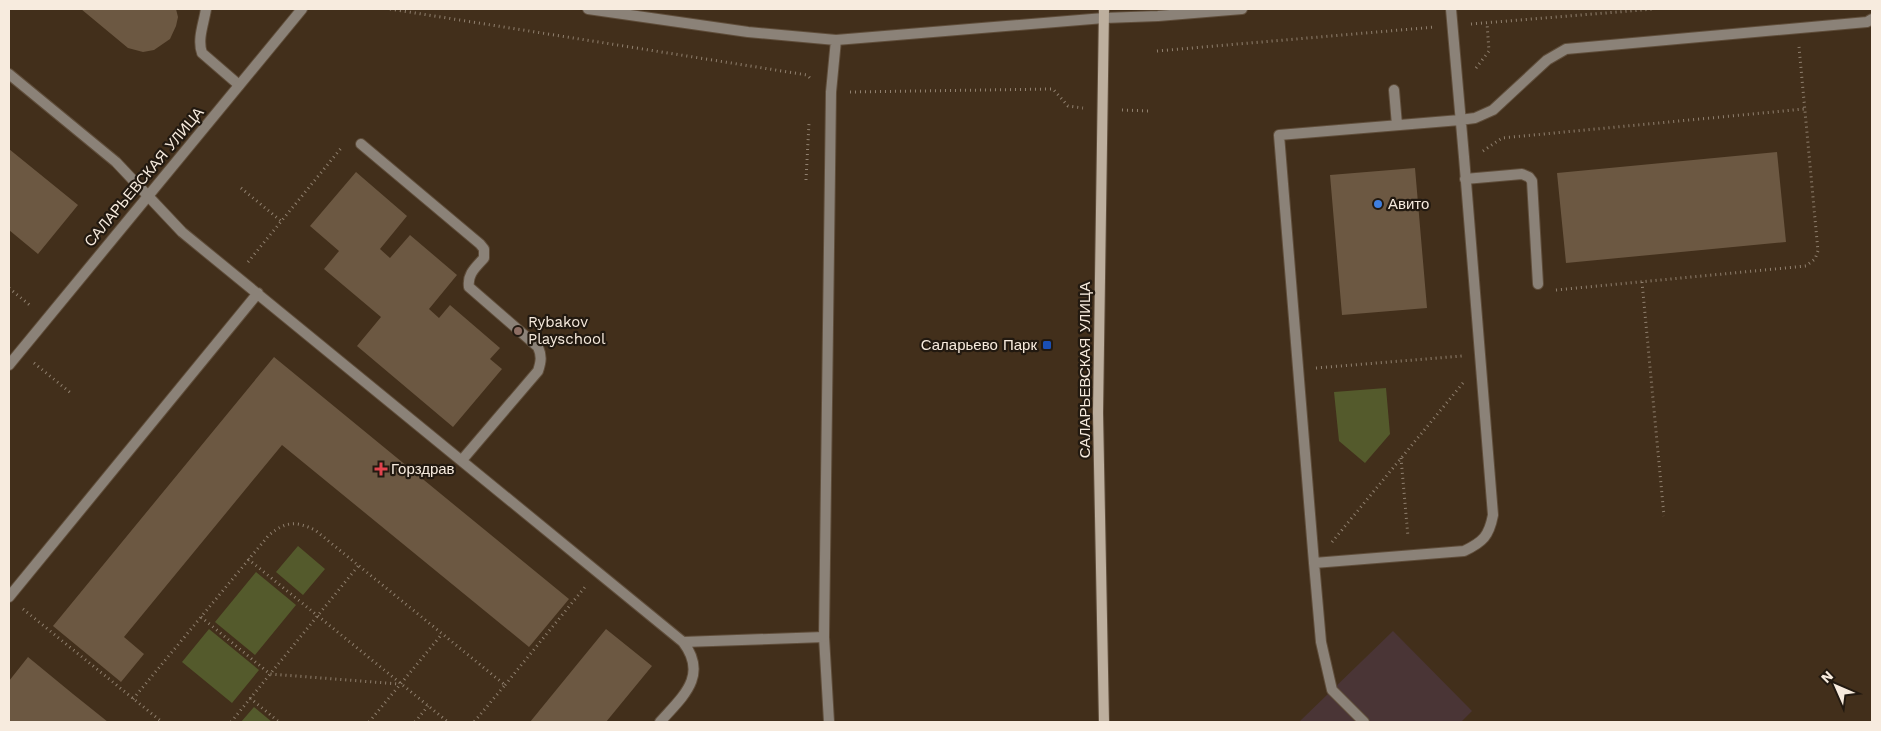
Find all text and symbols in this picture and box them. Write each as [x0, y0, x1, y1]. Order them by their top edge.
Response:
street label: САЛАРЬЕВСКАЯ УЛИЦА [80, 104, 208, 250]
place label: Авито [1388, 195, 1429, 213]
marker: Авито [1372, 198, 1384, 210]
street label: САЛАРЬЕВСКАЯ УЛИЦА [1076, 282, 1094, 458]
place label: Rybakov Playschool [528, 313, 606, 348]
marker: Rybakov Playschool [512, 325, 524, 337]
place label: Саларьево Парк [921, 336, 1037, 354]
marker: Саларьево Парк [1041, 339, 1053, 351]
place label: Горздрав [391, 460, 455, 478]
marker: Горздрав [375, 463, 387, 475]
north arrow [1811, 661, 1861, 711]
text: N [1817, 667, 1836, 686]

